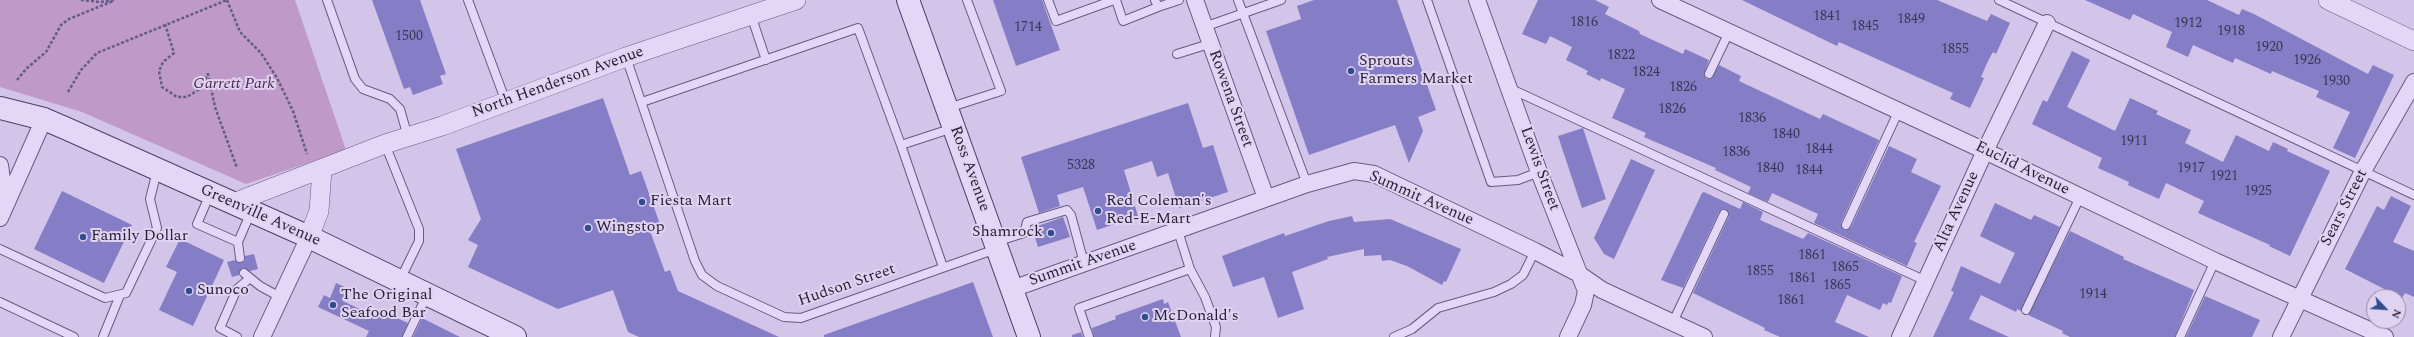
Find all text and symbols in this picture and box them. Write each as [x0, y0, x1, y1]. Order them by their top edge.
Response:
house number: 1841 [1813, 9, 1841, 25]
house number: 1849 [1897, 12, 1925, 28]
house number: 1816 [1570, 15, 1598, 31]
house number: 1912 [2174, 16, 2202, 32]
house number: 1845 [1851, 19, 1879, 35]
house number: 1714 [1014, 20, 1042, 36]
house number: 1918 [2217, 24, 2245, 40]
house number: 1500 [395, 29, 423, 45]
house number: 1920 [2255, 40, 2283, 56]
house number: 1855 [1941, 42, 1969, 58]
street label: North Henderson Avenue [469, 43, 647, 123]
street label: Rowena Street [1204, 48, 1256, 150]
house number: 1822 [1607, 48, 1635, 64]
place label: Sprouts Farmers Market [1359, 52, 1473, 90]
house number: 1926 [2293, 53, 2321, 69]
house number: 1824 [1632, 65, 1660, 81]
marker: Sprouts Farmers Market [1346, 66, 1356, 76]
house number: 1930 [2322, 74, 2350, 90]
park label: Garrett Park [193, 75, 275, 95]
house number: 1826 [1669, 80, 1697, 96]
house number: 1826 [1658, 102, 1686, 118]
house number: 1836 [1738, 111, 1766, 127]
street label: Ross Avenue [945, 124, 993, 214]
street label: Lewis Street [1515, 124, 1563, 214]
house number: 1840 [1772, 127, 1800, 143]
house number: 1911 [2120, 134, 2148, 150]
street label: Euclid Avenue [1972, 138, 2072, 200]
house number: 1844 [1805, 142, 1833, 158]
house number: 1836 [1722, 145, 1750, 161]
house number: 5328 [1067, 158, 1095, 174]
house number: 1840 [1756, 161, 1784, 177]
house number: 1917 [2177, 161, 2205, 177]
house number: 1844 [1795, 163, 1823, 179]
street label: Sears Street [2317, 166, 2373, 250]
street label: Summit Avenue [1366, 167, 1476, 231]
street label: Alta Avenue [1930, 169, 1984, 255]
house number: 1921 [2210, 169, 2238, 185]
street label: Greenville Avenue [197, 181, 323, 251]
house number: 1925 [2244, 184, 2272, 200]
place label: Fiesta Mart [650, 192, 732, 212]
place label: Red Coleman's Red-E-Mart [1106, 192, 1212, 230]
marker: Fiesta Mart [637, 197, 647, 207]
marker: Red Coleman's Red-E-Mart [1093, 206, 1103, 216]
place label: Wingstop [596, 218, 664, 238]
marker: Wingstop [583, 223, 593, 233]
place label: Shamrock [972, 223, 1043, 243]
place label: Family Dollar [91, 227, 188, 247]
marker: Shamrock [1046, 228, 1056, 238]
marker: Family Dollar [78, 232, 88, 242]
street label: Summit Avenue [1027, 237, 1139, 291]
house number: 1861 [1798, 248, 1826, 264]
street label: Hudson Street [796, 260, 898, 312]
house number: 1865 [1831, 260, 1859, 276]
house number: 1855 [1746, 264, 1774, 280]
house number: 1861 [1788, 271, 1816, 287]
house number: 1865 [1823, 278, 1851, 294]
place label: Sunoco [197, 281, 249, 301]
marker: Sunoco [184, 286, 194, 296]
place label: The Original Seafood Bar [341, 286, 433, 324]
house number: 1914 [2079, 287, 2107, 303]
north arrow [2366, 289, 2406, 329]
house number: 1861 [1777, 293, 1805, 309]
marker: The Original Seafood Bar [328, 300, 338, 310]
text: N [2387, 306, 2406, 322]
place label: McDonald's [1153, 307, 1239, 327]
marker: McDonald's [1140, 312, 1150, 322]

